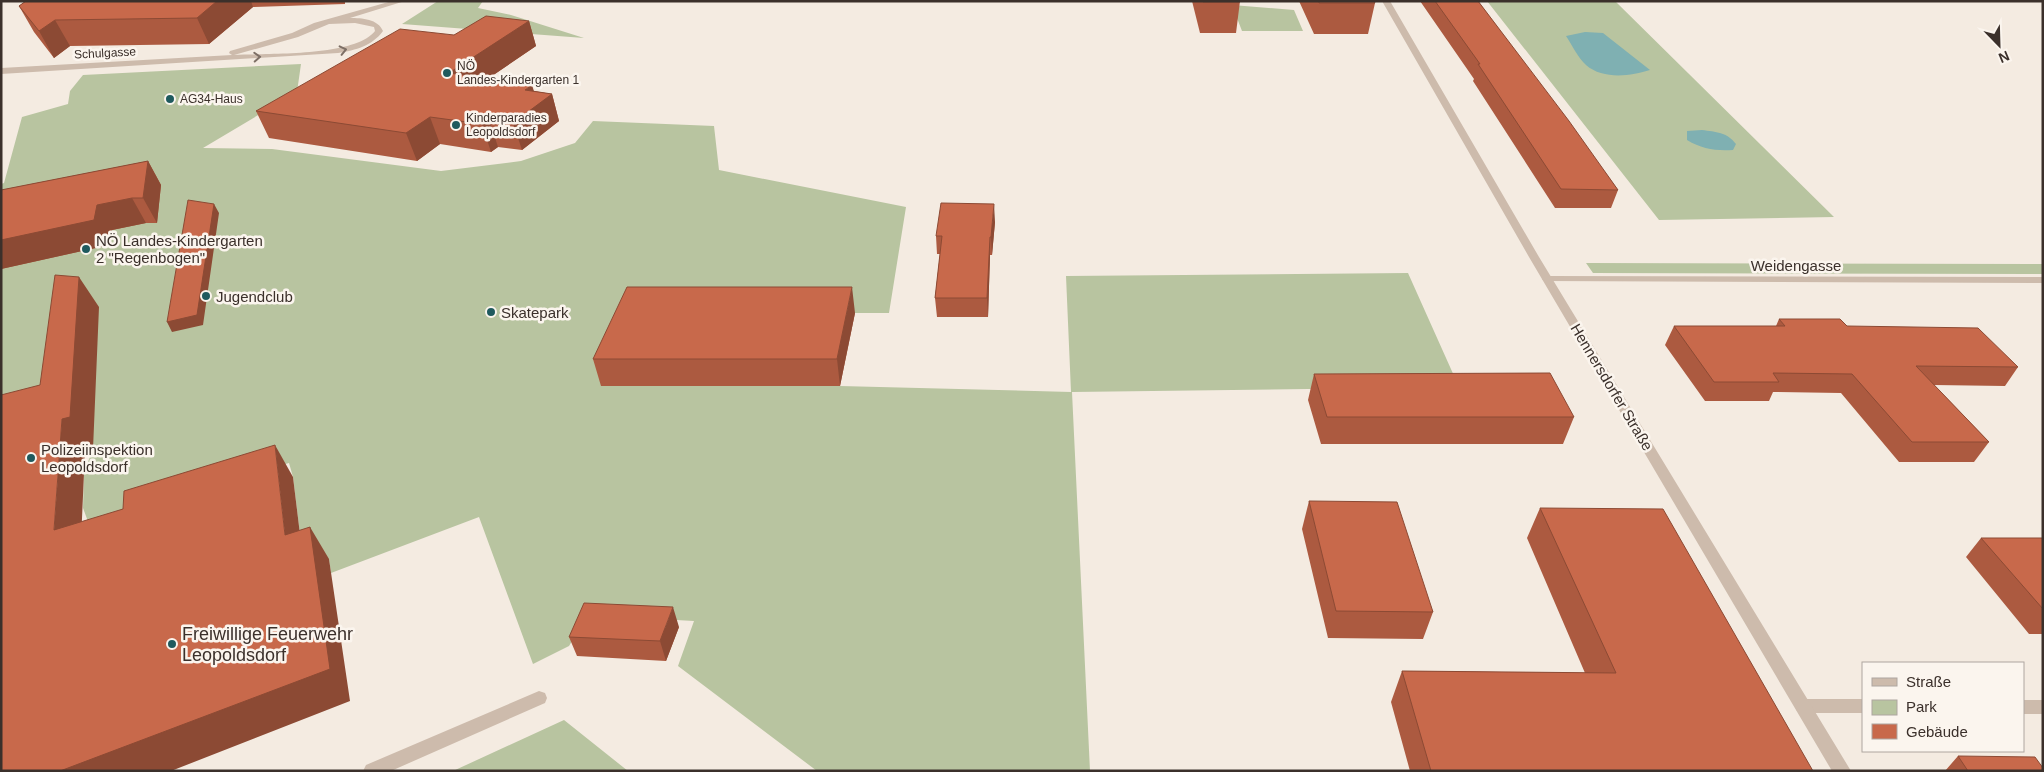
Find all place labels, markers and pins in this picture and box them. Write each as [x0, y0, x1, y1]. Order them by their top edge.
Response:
place label: NÖ Landes-Kindergarten 1 [457, 59, 579, 87]
marker: NÖ Landes-Kindergarten 1 [441, 67, 453, 79]
place label: AG34-Haus [180, 92, 243, 106]
marker: AG34-Haus [164, 93, 176, 105]
place label: Kinderparadies Leopoldsdorf [466, 111, 547, 139]
marker: Kinderparadies Leopoldsdorf [450, 119, 462, 131]
place label: NÖ Landes-Kindergarten 2 "Regenbogen" [96, 232, 263, 266]
marker: NÖ Landes-Kindergarten 2 "Regenbogen" [80, 243, 92, 255]
place label: Jugendclub [216, 288, 293, 305]
marker: Jugendclub [200, 290, 212, 302]
place label: Skatepark [501, 304, 569, 321]
marker: Skatepark [485, 306, 497, 318]
place label: Polizeiinspektion Leopoldsdorf [41, 441, 153, 475]
marker: Polizeiinspektion Leopoldsdorf [25, 452, 37, 464]
place label: Freiwillige Feuerwehr Leopoldsdorf [182, 624, 353, 665]
marker: Freiwillige Feuerwehr Leopoldsdorf [166, 638, 178, 650]

